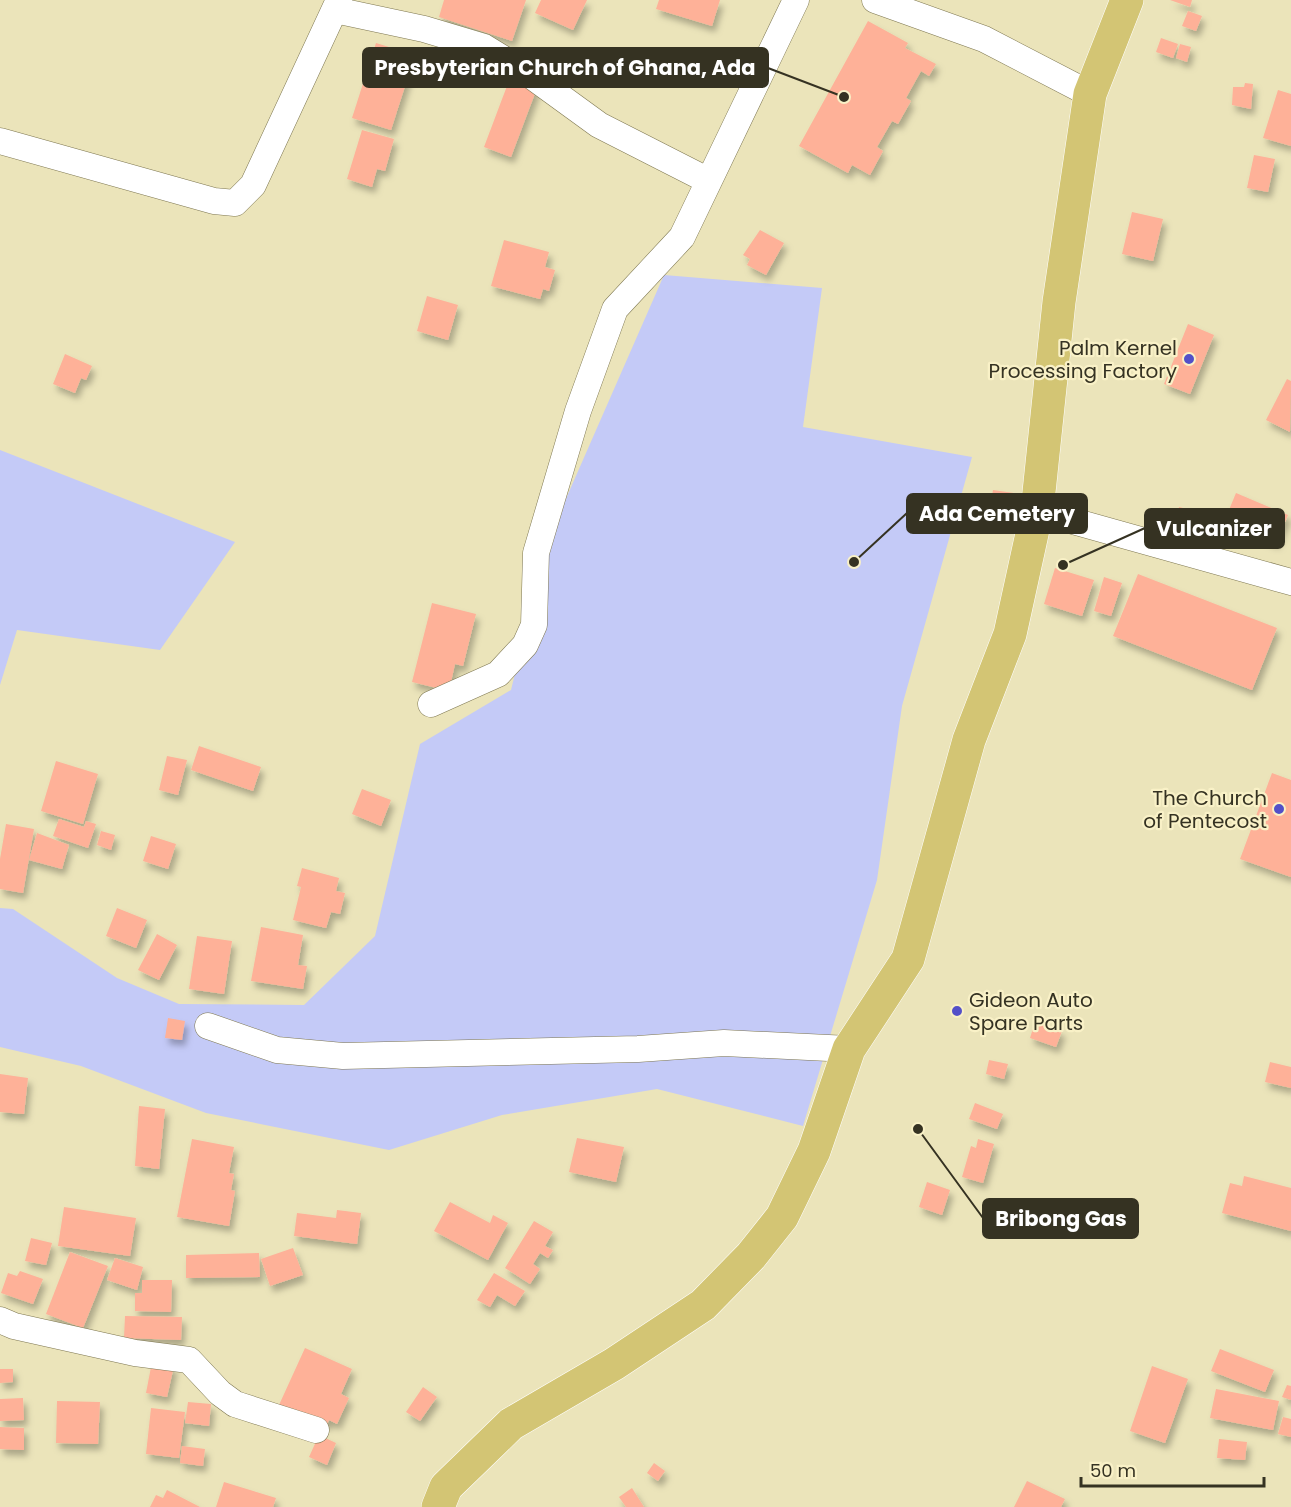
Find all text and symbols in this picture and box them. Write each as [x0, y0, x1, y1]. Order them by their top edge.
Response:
callout: Presbyterian Church of Ghana, Ada [363, 48, 768, 87]
text: Presbyterian Church of Ghana, Ada [374, 53, 756, 82]
place label: Palm Kernel Processing Factory [989, 334, 1177, 385]
marker: Palm Kernel Processing Factory [1182, 352, 1196, 366]
callout: Ada Cemetery [907, 494, 1087, 533]
text: Ada Cemetery [919, 499, 1076, 528]
callout: Vulcanizer [1145, 509, 1284, 548]
text: Vulcanizer [1156, 514, 1272, 543]
place label: The Church of Pentecost [1143, 784, 1267, 835]
marker: The Church of Pentecost [1272, 802, 1286, 816]
place label: Gideon Auto Spare Parts [969, 986, 1093, 1037]
marker: Gideon Auto Spare Parts [950, 1004, 964, 1018]
callout: Bribong Gas [983, 1199, 1138, 1238]
text: Bribong Gas [995, 1204, 1127, 1233]
scale bar [1081, 1450, 1264, 1488]
text: 50 m [1090, 1458, 1136, 1483]

